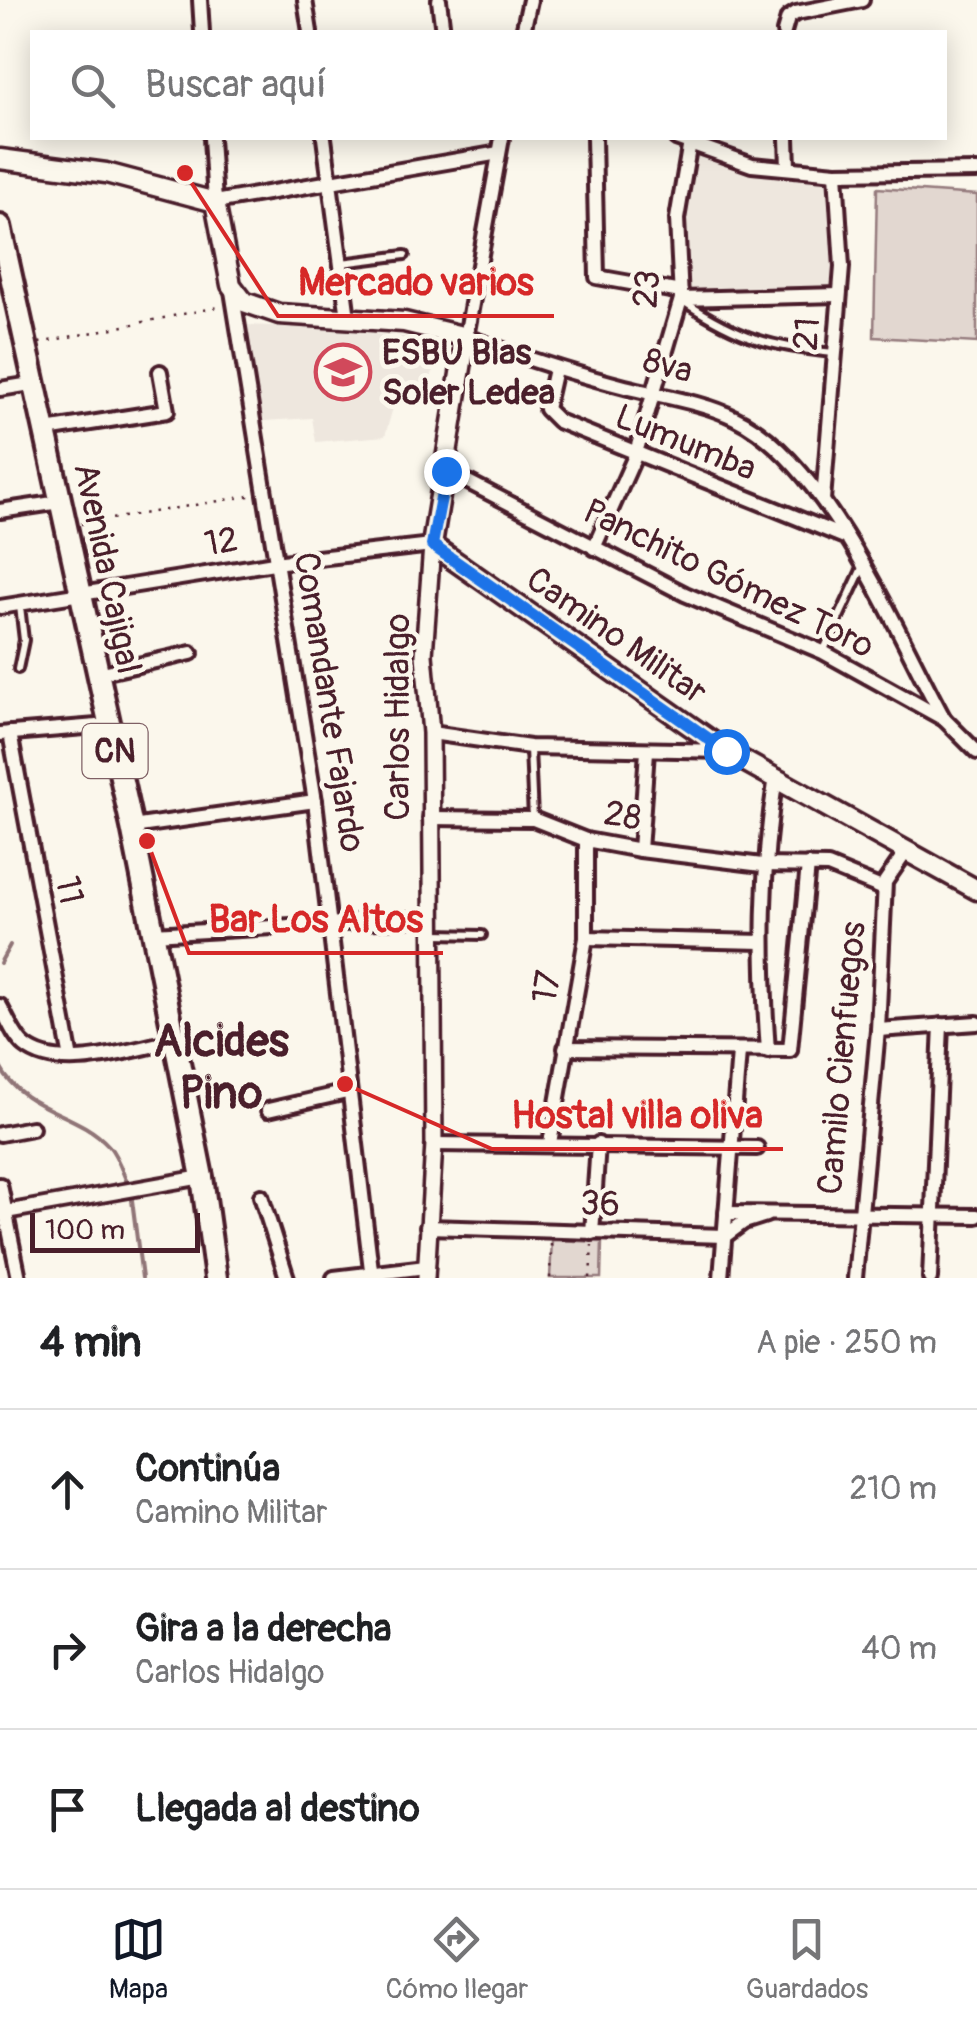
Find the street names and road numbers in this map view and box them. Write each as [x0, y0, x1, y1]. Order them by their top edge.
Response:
street label: 23 [623, 268, 671, 310]
street label: 21 [784, 316, 830, 353]
street label: 8va [638, 338, 697, 394]
street label: Lumumba [609, 395, 763, 491]
street label: Avenida Cajigal [63, 459, 151, 678]
street label: Panchito Gómez Toro [576, 489, 881, 668]
street label: 12 [201, 518, 241, 566]
street label: Comandante Fajardo [284, 549, 374, 855]
street label: Camino Militar [518, 557, 716, 715]
street label: Carlos Hidalgo [376, 613, 420, 821]
road number: CN [82, 724, 148, 778]
street label: 28 [601, 791, 645, 841]
street label: 11 [45, 873, 93, 908]
street label: Camilo Cienfuegos [808, 919, 876, 1196]
street label: 17 [522, 967, 572, 1007]
street label: 36 [579, 1181, 621, 1227]

